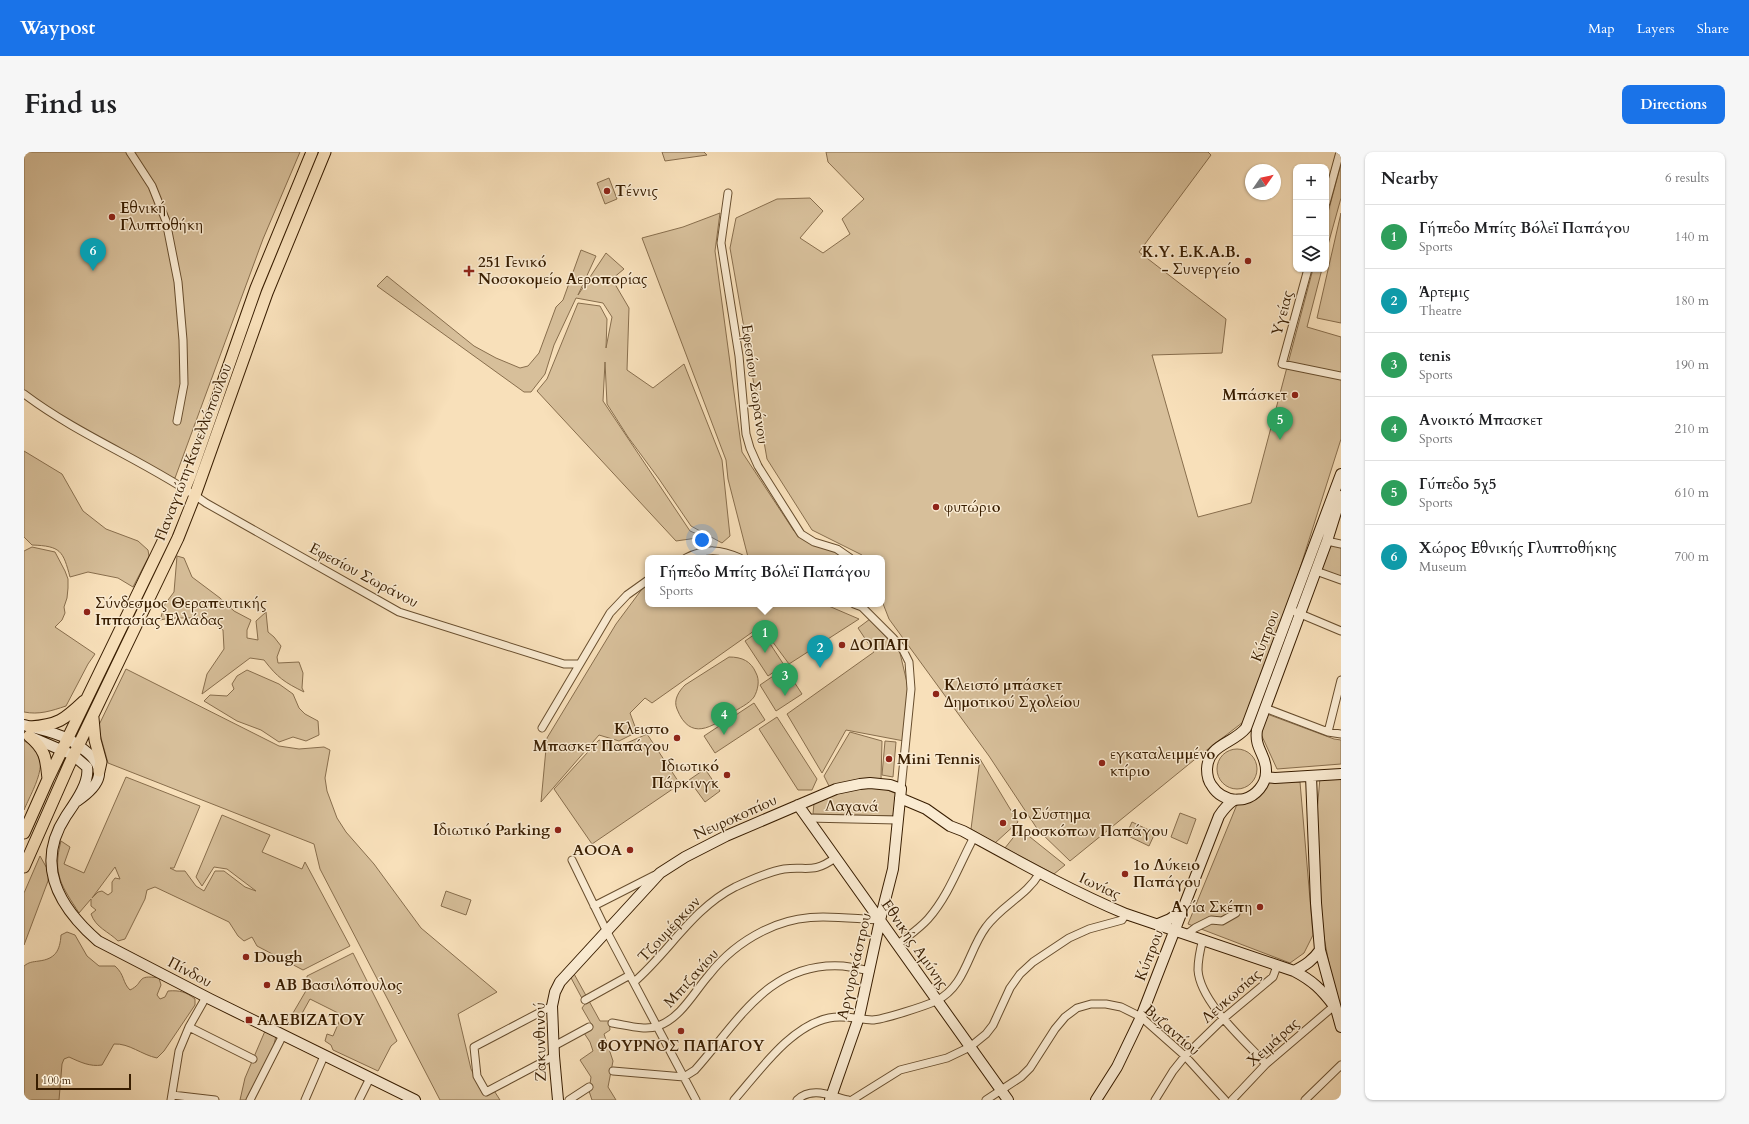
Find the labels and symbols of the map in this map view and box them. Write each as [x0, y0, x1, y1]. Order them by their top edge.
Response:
north arrow [1245, 164, 1281, 200]
place label: Τέννις [615, 181, 659, 201]
marker: Τέννις [602, 186, 612, 196]
place label: Εθνική Γλυπτοθήκη [120, 198, 203, 235]
marker: Εθνική Γλυπτοθήκη [107, 212, 117, 222]
pin: 6 [80, 238, 106, 271]
place label: Κ.Υ. Ε.Κ.Α.Β. - Συνεργείο [1142, 242, 1240, 279]
place label: 251 Γενικό Νοσοκομείο Αεροπορίας [478, 252, 648, 289]
marker: Κ.Υ. Ε.Κ.Α.Β. - Συνεργείο [1243, 256, 1253, 266]
marker: 251 Γενικό Νοσοκομείο Αεροπορίας [463, 265, 475, 277]
street label: Υγείας [1266, 288, 1298, 338]
street label: Εφεσίου Σωράνου [737, 323, 773, 445]
street label: Παναγιώτη Κανελλόπουλου [150, 360, 236, 544]
place label: Μπάσκετ [1222, 385, 1288, 405]
marker: Μπάσκετ [1290, 390, 1300, 400]
pin: 5 [1267, 407, 1293, 440]
place label: φυτώριο [944, 497, 1001, 517]
marker: φυτώριο [931, 502, 941, 512]
your location [692, 530, 712, 550]
street label: Εφεσίου Σωράνου [306, 538, 422, 612]
place label: Σύνδεσμος Θεραπευτικής Ιππασίας Ελλάδας [95, 593, 267, 630]
marker: Σύνδεσμος Θεραπευτικής Ιππασίας Ελλάδας [82, 607, 92, 617]
street label: Κύπρου [1246, 607, 1284, 664]
pin: 1 [752, 620, 778, 653]
pin: 2 [807, 635, 833, 668]
place label: ΔΟΠΑΠ [850, 635, 909, 655]
marker: ΔΟΠΑΠ [837, 640, 847, 650]
pin: 3 [772, 663, 798, 696]
place label: Κλειστό μπάσκετ Δημοτικού Σχολείου [944, 675, 1080, 712]
marker: Κλειστό μπάσκετ Δημοτικού Σχολείου [931, 689, 941, 699]
pin: 4 [711, 702, 737, 735]
place label: Κλειστο Μπασκετ Παπάγου [533, 719, 669, 756]
marker: Κλειστο Μπασκετ Παπάγου [672, 733, 682, 743]
place label: εγκαταλειμμένο κτίριο [1110, 744, 1216, 781]
place label: Mini Tennis [897, 749, 980, 769]
marker: Mini Tennis [884, 754, 894, 764]
place label: Ιδιωτικό Πάρκινγκ [651, 756, 719, 793]
marker: εγκαταλειμμένο κτίριο [1097, 758, 1107, 768]
marker: Ιδιωτικό Πάρκινγκ [722, 770, 732, 780]
street label: Νευροκοπίου [690, 790, 780, 844]
street label: Λαχανά [825, 796, 879, 816]
place label: 1ο Σύστημα Προσκόπων Παπάγου [1011, 804, 1168, 841]
marker: 1ο Σύστημα Προσκόπων Παπάγου [998, 818, 1008, 828]
place label: Ιδιωτικό Parking [433, 820, 550, 840]
marker: Ιδιωτικό Parking [553, 825, 563, 835]
place label: AOOA [573, 840, 623, 860]
marker: AOOA [625, 845, 635, 855]
place label: 1ο Λύκειο Παπάγου [1133, 855, 1201, 892]
street label: Ιωνίας [1076, 868, 1125, 905]
marker: 1ο Λύκειο Παπάγου [1120, 869, 1130, 879]
street label: Τζουμέρκων [633, 892, 705, 966]
street label: Εθνικής Αμύνης [877, 895, 954, 993]
place label: Αγία Σκέπη [1171, 897, 1252, 917]
marker: Αγία Σκέπη [1255, 902, 1265, 912]
street label: Αργυροκάστρου [832, 910, 876, 1021]
street label: Κύπρου [1130, 926, 1168, 983]
street label: Μπιζανίου [659, 944, 723, 1012]
place label: Dough [254, 947, 303, 967]
street label: Πίνδου [164, 952, 216, 992]
marker: Dough [241, 952, 251, 962]
street label: Λευκωσίας [1197, 964, 1266, 1027]
place label: ΑΒ Βασιλόπουλος [275, 975, 403, 995]
marker: ΑΒ Βασιλόπουλος [262, 980, 272, 990]
street label: Βυζαντίου [1140, 1000, 1204, 1060]
street label: Ζακυνθινού [529, 1002, 551, 1082]
place label: ΑΛΕΒΙΖΑΤΟΥ [257, 1010, 365, 1030]
street label: Χειμάρας [1243, 1013, 1304, 1071]
marker: ΑΛΕΒΙΖΑΤΟΥ [244, 1015, 254, 1025]
marker: ΦΟΥΡΝΟΣ ΠΑΠΑΓΟΥ [676, 1026, 686, 1036]
place label: ΦΟΥΡΝΟΣ ΠΑΠΑΓΟΥ [598, 1036, 764, 1056]
scale bar [36, 1072, 131, 1091]

